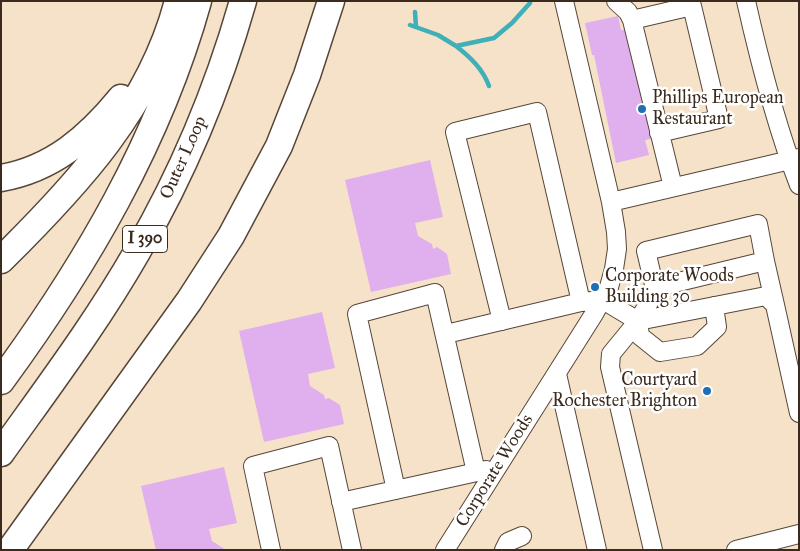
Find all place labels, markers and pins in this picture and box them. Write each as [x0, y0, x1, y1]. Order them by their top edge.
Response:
place label: Phillips European Restaurant [652, 88, 784, 130]
marker: Phillips European Restaurant [636, 103, 648, 115]
place label: Corporate Woods Building 30 [605, 266, 734, 308]
marker: Corporate Woods Building 30 [589, 281, 601, 293]
place label: Courtyard Rochester Brighton [552, 370, 697, 412]
marker: Courtyard Rochester Brighton [701, 385, 713, 397]

